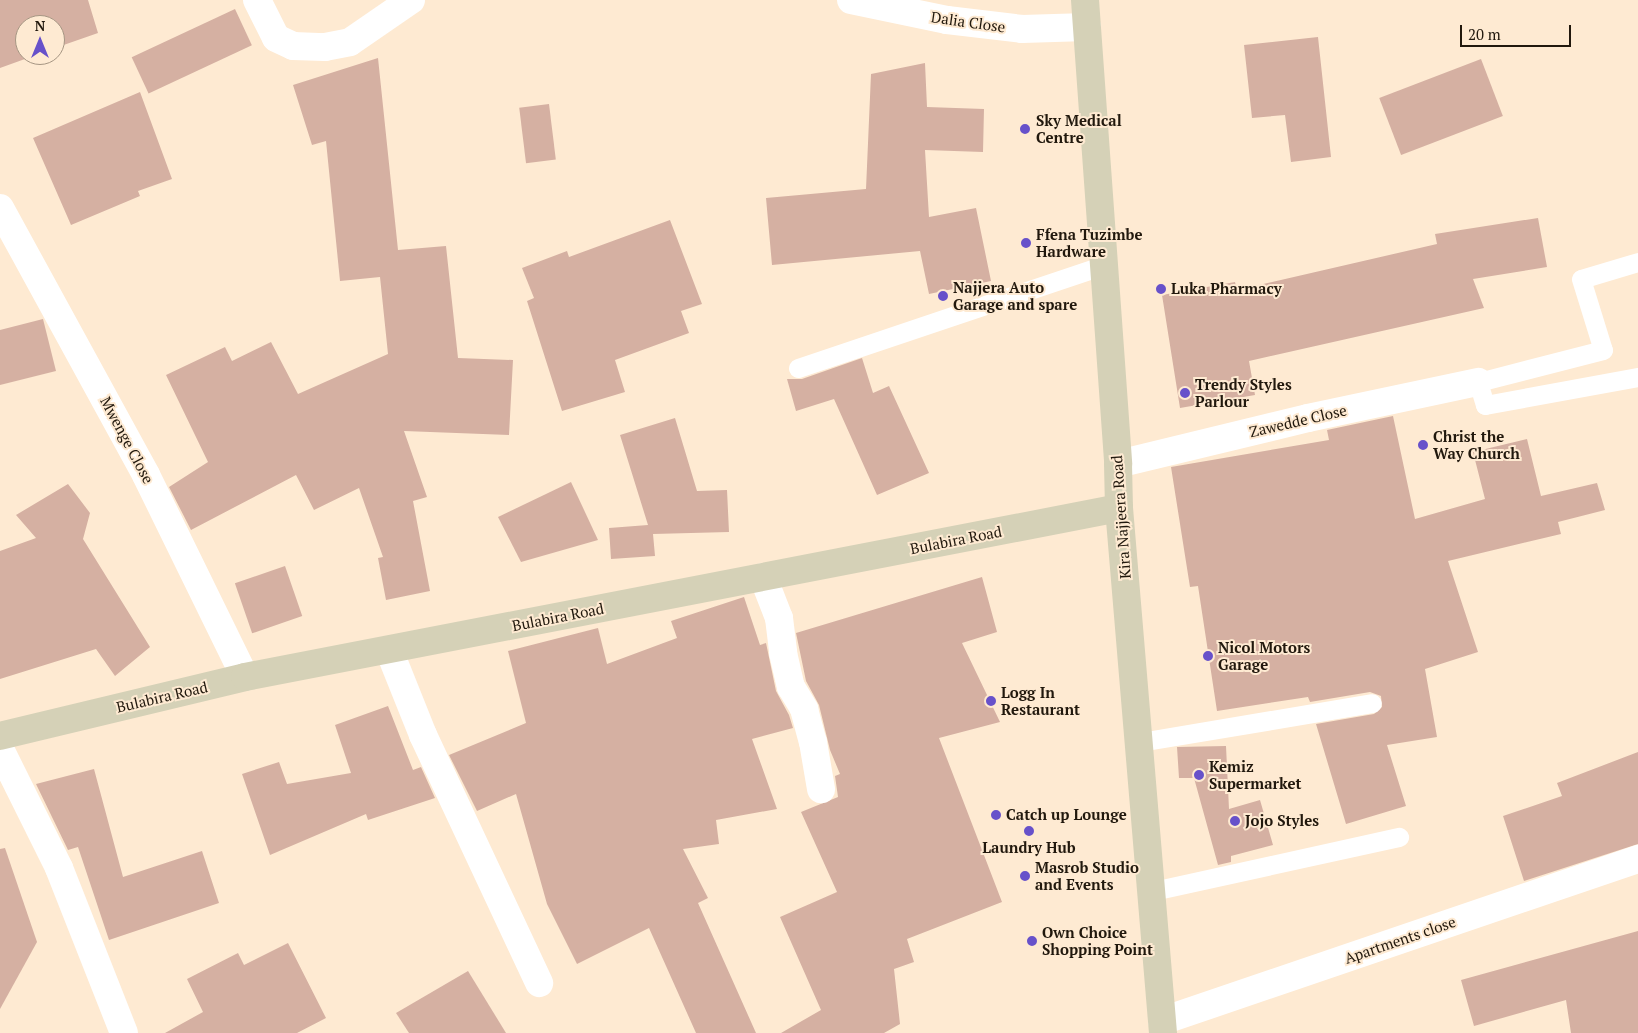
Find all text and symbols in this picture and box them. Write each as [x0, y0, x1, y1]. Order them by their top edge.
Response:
street label: Dalia Close [930, 8, 1006, 36]
north arrow [15, 15, 65, 65]
scale bar [1463, 15, 1574, 47]
text: N [35, 16, 45, 35]
text: 20 m [1468, 24, 1501, 44]
place label: Sky Medical Centre [1036, 111, 1122, 146]
marker: Sky Medical Centre [1018, 122, 1032, 136]
place label: Ffena Tuzimbe Hardware [1036, 225, 1142, 260]
marker: Ffena Tuzimbe Hardware [1020, 237, 1032, 249]
place label: Najjera Auto Garage and spare [953, 278, 1077, 313]
place label: Luka Pharmacy [1171, 280, 1282, 298]
marker: Luka Pharmacy [1155, 283, 1167, 295]
marker: Najjera Auto Garage and spare [937, 290, 949, 302]
place label: Trendy Styles Parlour [1195, 375, 1292, 410]
marker: Trendy Styles Parlour [1179, 387, 1191, 399]
street label: Mwenge Close [97, 393, 157, 487]
street label: Zawedde Close [1248, 401, 1348, 441]
place label: Christ the Way Church [1433, 427, 1520, 462]
marker: Christ the Way Church [1417, 439, 1429, 451]
street label: Kira Najjeera Road [1108, 455, 1134, 579]
street label: Bulabira Road [909, 522, 1003, 558]
street label: Bulabira Road [511, 599, 605, 635]
place label: Nicol Motors Garage [1218, 638, 1310, 673]
marker: Nicol Motors Garage [1202, 650, 1214, 662]
street label: Bulabira Road [115, 678, 209, 716]
place label: Logg In Restaurant [1001, 683, 1080, 718]
marker: Logg In Restaurant [985, 695, 997, 707]
place label: Kemiz Supermarket [1209, 757, 1302, 792]
marker: Kemiz Supermarket [1193, 769, 1205, 781]
place label: Catch up Lounge [1006, 806, 1127, 824]
marker: Catch up Lounge [990, 809, 1002, 821]
place label: Jojo Styles [1245, 812, 1319, 830]
marker: Jojo Styles [1229, 815, 1241, 827]
marker: Laundry Hub [1023, 825, 1035, 837]
place label: Laundry Hub [982, 839, 1076, 857]
place label: Masrob Studio and Events [1035, 858, 1139, 893]
marker: Masrob Studio and Events [1019, 870, 1031, 882]
street label: Apartments close [1342, 913, 1458, 967]
place label: Own Choice Shopping Point [1042, 923, 1153, 958]
marker: Own Choice Shopping Point [1026, 935, 1038, 947]

